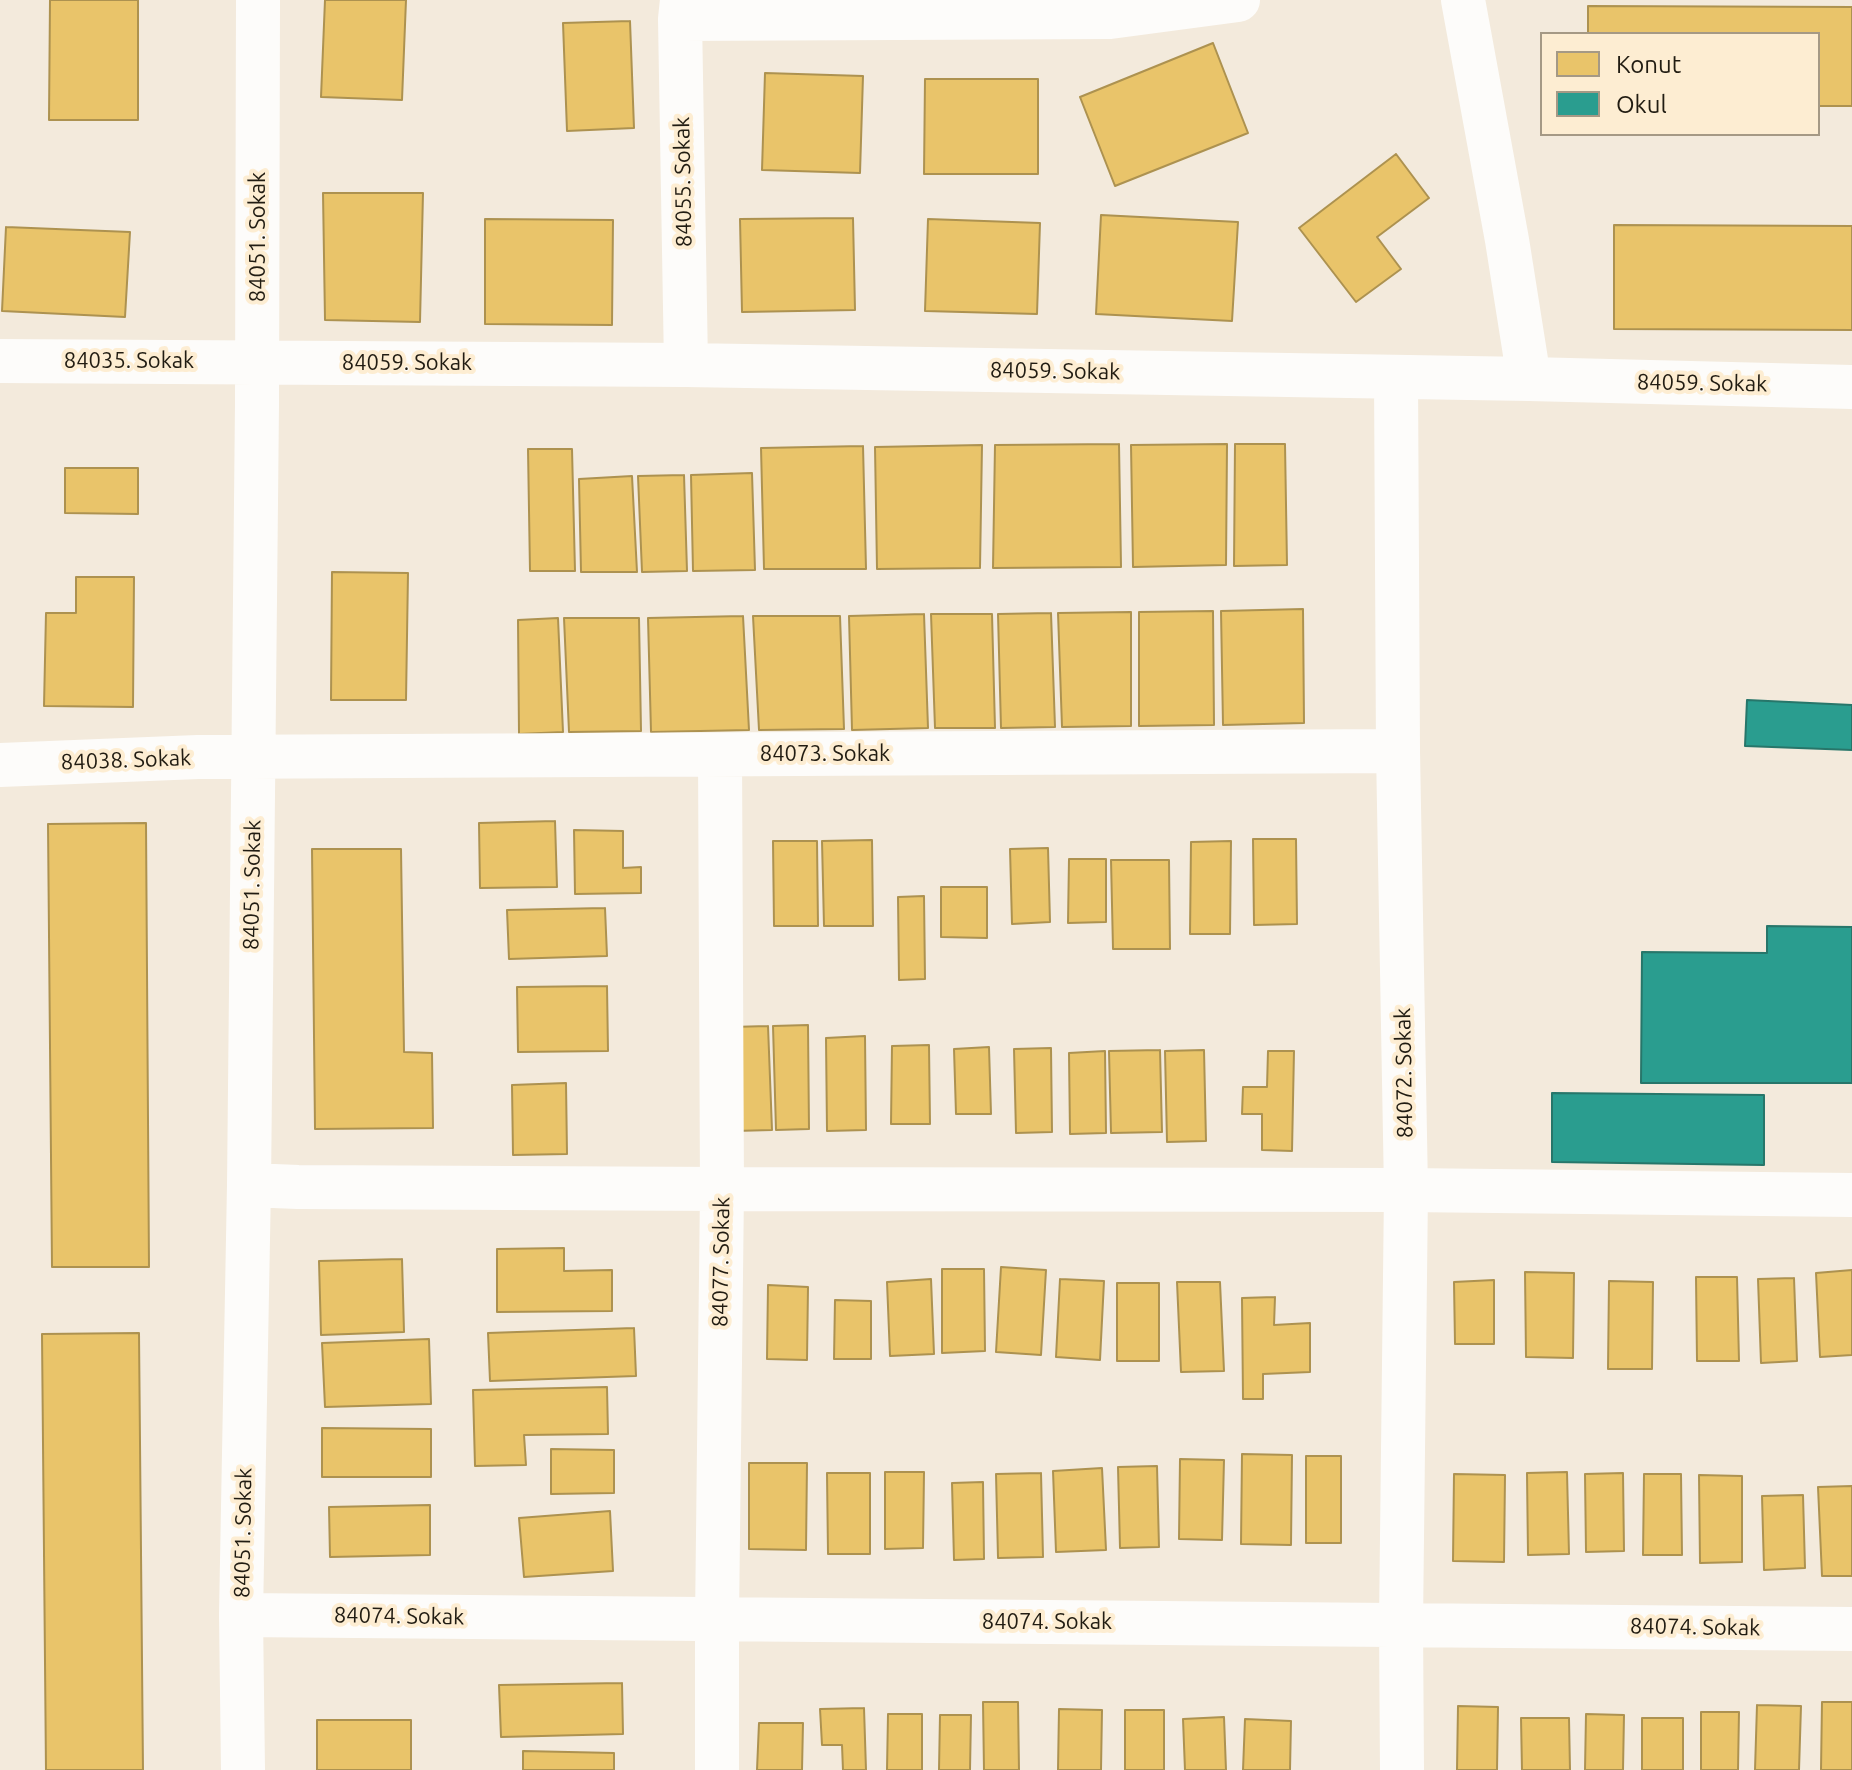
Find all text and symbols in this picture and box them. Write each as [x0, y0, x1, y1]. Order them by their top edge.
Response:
legend [1540, 32, 1820, 136]
text: Konut [1616, 51, 1681, 78]
text: Okul [1616, 91, 1667, 118]
street label: 84055. Sokak [669, 117, 697, 247]
street label: 84051. Sokak [245, 172, 271, 302]
street label: 84035. Sokak [64, 348, 194, 374]
street label: 84059. Sokak [342, 350, 472, 376]
street label: 84059. Sokak [990, 357, 1120, 385]
street label: 84059. Sokak [1637, 369, 1767, 397]
street label: 84073. Sokak [760, 741, 890, 767]
street label: 84038. Sokak [60, 745, 192, 775]
street label: 84051. Sokak [238, 820, 266, 950]
street label: 84072. Sokak [1390, 1008, 1418, 1138]
street label: 84077. Sokak [707, 1197, 735, 1327]
street label: 84051. Sokak [229, 1468, 257, 1598]
street label: 84074. Sokak [334, 1602, 464, 1630]
street label: 84074. Sokak [982, 1609, 1112, 1635]
street label: 84074. Sokak [1630, 1613, 1760, 1641]

